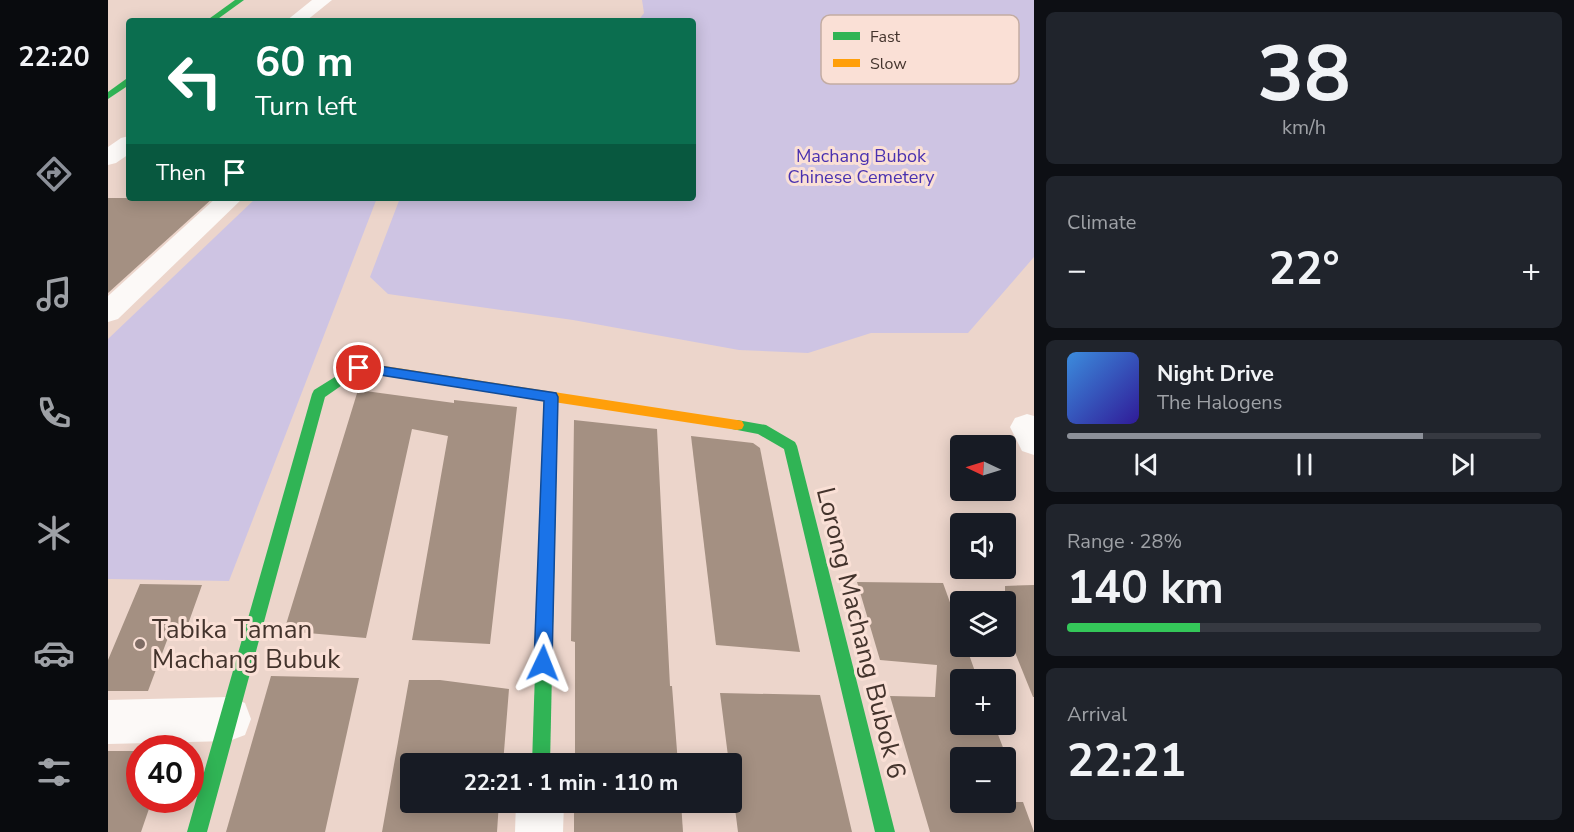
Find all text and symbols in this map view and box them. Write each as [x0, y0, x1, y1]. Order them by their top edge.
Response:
legend [821, 15, 1019, 84]
text: 38 [1257, 21, 1351, 128]
text: Fast [870, 26, 901, 48]
text: 60 m [255, 34, 354, 91]
text: 22:20 [18, 39, 90, 76]
icon: left [156, 42, 234, 120]
text: Slow [870, 53, 907, 75]
text: Turn left [255, 88, 356, 125]
text: km/h [1282, 114, 1326, 141]
park label: Machang Bubok Chinese Cemetery [787, 144, 935, 189]
icon: directions [33, 153, 75, 195]
icon: arrive [218, 156, 251, 189]
text: Then [156, 158, 206, 188]
text: Climate [1067, 209, 1136, 236]
text: 22° [1268, 239, 1340, 300]
text: − [1067, 248, 1087, 293]
text: + [1521, 248, 1541, 293]
icon: music [33, 273, 75, 315]
pin [333, 342, 384, 393]
icon: arrive [342, 351, 375, 384]
text: Night Drive [1157, 359, 1274, 389]
text: The Halogens [1157, 389, 1282, 416]
icon: phone [33, 392, 75, 434]
north arrow [950, 435, 1016, 501]
map controls [950, 435, 1016, 813]
icon: previous [1130, 448, 1163, 481]
icon: pause [1288, 448, 1321, 481]
icon: next [1446, 448, 1479, 481]
street label: Lorong Machang Bubok 6 [808, 484, 914, 782]
icon: climate [33, 512, 75, 554]
button: sound [950, 513, 1016, 579]
text: Range · 28% [1067, 528, 1182, 555]
text: 140 km [1067, 558, 1224, 619]
button: layers [950, 591, 1016, 657]
place label: Tabika Taman Machang Bubuk [152, 612, 341, 677]
position arrow [511, 631, 575, 695]
icon: car [33, 632, 75, 674]
marker: Tabika Taman Machang Bubuk [133, 637, 147, 651]
button: + [950, 669, 1016, 735]
text: Arrival [1067, 701, 1127, 728]
text: 22:21 [1067, 731, 1186, 792]
speed limit sign: 40 [126, 735, 204, 813]
button: − [950, 747, 1016, 813]
icon: filters [33, 751, 75, 793]
text: 22:21 · 1 min · 110 m [464, 768, 678, 798]

